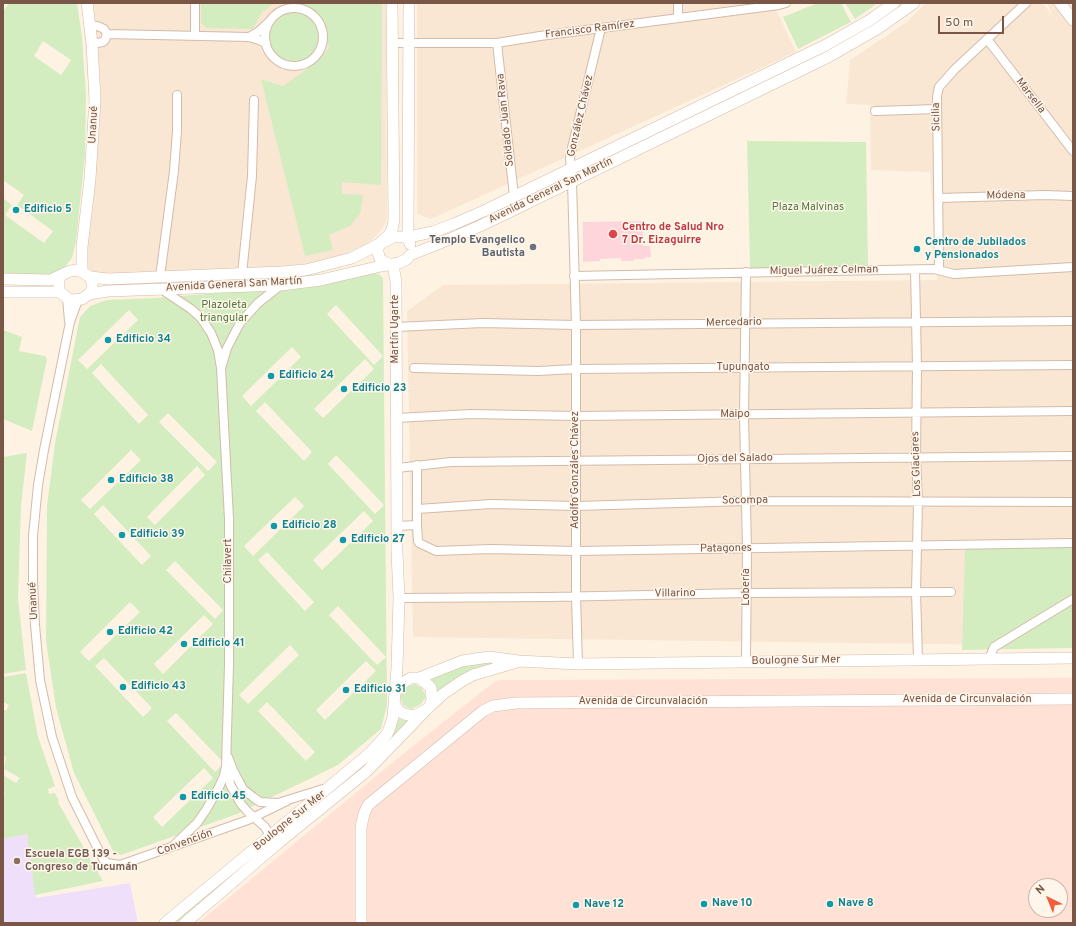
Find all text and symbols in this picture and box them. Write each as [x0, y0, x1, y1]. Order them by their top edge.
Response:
scale bar [940, 8, 1006, 34]
text: 50 m [945, 15, 973, 31]
street label: Francisco Ramírez [545, 18, 635, 42]
street label: Soldado Juan Rava [495, 73, 517, 167]
street label: González Chávez [565, 74, 597, 158]
street label: Marsella [1012, 76, 1048, 116]
street label: Sicilia [930, 102, 944, 132]
street label: Unanué [86, 106, 102, 144]
street label: Avenida General San Martín [487, 155, 615, 227]
street label: Módena [986, 189, 1026, 203]
park label: Plaza Malvinas [772, 201, 844, 215]
place label: Edificio 5 [24, 203, 72, 217]
marker: Edificio 5 [11, 205, 21, 215]
place label: Centro de Salud Nro 7 Dr. Eizaguirre [622, 221, 724, 247]
marker: Centro de Salud Nro 7 Dr. Eizaguirre [607, 228, 619, 240]
place label: Templo Evangelico Bautista [429, 234, 525, 260]
place label: Centro de Jubilados y Pensionados [925, 236, 1026, 262]
marker: Templo Evangelico Bautista [528, 242, 538, 252]
marker: Centro de Jubilados y Pensionados [912, 244, 922, 254]
street label: Miguel Juárez Celman [770, 263, 878, 279]
street label: Avenida General San Martín [165, 275, 303, 295]
street label: Martín Ugarte [389, 295, 403, 363]
park label: Plazoleta triangular [200, 299, 248, 325]
street label: Mercedario [706, 316, 762, 330]
place label: Edificio 34 [116, 333, 171, 347]
marker: Edificio 34 [103, 335, 113, 345]
street label: Tupungato [716, 361, 770, 375]
place label: Edificio 24 [279, 369, 334, 383]
marker: Edificio 24 [266, 371, 276, 381]
place label: Edificio 23 [352, 382, 406, 396]
marker: Edificio 23 [339, 384, 349, 394]
street label: Maipo [720, 408, 750, 422]
street label: Adolfo Gonzáles Chávez [569, 411, 583, 529]
street label: Los Glaciares [909, 431, 925, 497]
street label: Ojos del Salado [697, 452, 773, 466]
place label: Edificio 38 [119, 473, 174, 487]
marker: Edificio 38 [106, 475, 116, 485]
street label: Socompa [722, 494, 768, 508]
place label: Edificio 28 [282, 519, 337, 533]
marker: Edificio 28 [269, 521, 279, 531]
place label: Edificio 39 [130, 528, 184, 542]
marker: Edificio 39 [117, 530, 127, 540]
place label: Edificio 27 [351, 533, 405, 547]
marker: Edificio 27 [338, 535, 348, 545]
street label: Chilavert [222, 539, 236, 583]
street label: Patagones [700, 542, 752, 556]
street label: Lobería [740, 568, 754, 606]
street label: Unanué [26, 582, 42, 620]
street label: Villarino [654, 587, 696, 601]
place label: Edificio 42 [118, 625, 173, 639]
marker: Edificio 42 [105, 627, 115, 637]
place label: Edificio 41 [192, 637, 245, 651]
marker: Edificio 41 [179, 639, 189, 649]
street label: Boulogne Sur Mer [751, 654, 841, 668]
place label: Edificio 43 [131, 680, 186, 694]
marker: Edificio 43 [118, 682, 128, 692]
place label: Edificio 31 [354, 683, 406, 697]
marker: Edificio 31 [341, 685, 351, 695]
street label: Avenida de Circunvalación [902, 693, 1032, 707]
street label: Avenida de Circunvalación [578, 695, 708, 709]
street label: Boulogne Sur Mer [251, 788, 329, 854]
place label: Edificio 45 [191, 790, 246, 804]
marker: Edificio 45 [178, 792, 188, 802]
street label: Convención [155, 827, 215, 859]
place label: Escuela EGB 139 - Congreso de Tucumán [25, 848, 138, 874]
marker: Escuela EGB 139 - Congreso de Tucumán [12, 856, 22, 866]
north arrow [1028, 878, 1068, 918]
text: N [1033, 882, 1048, 898]
place label: Nave 10 [712, 897, 752, 911]
place label: Nave 8 [838, 897, 874, 911]
place label: Nave 12 [584, 898, 624, 912]
marker: Nave 10 [699, 899, 709, 909]
marker: Nave 8 [825, 899, 835, 909]
marker: Nave 12 [571, 900, 581, 910]

